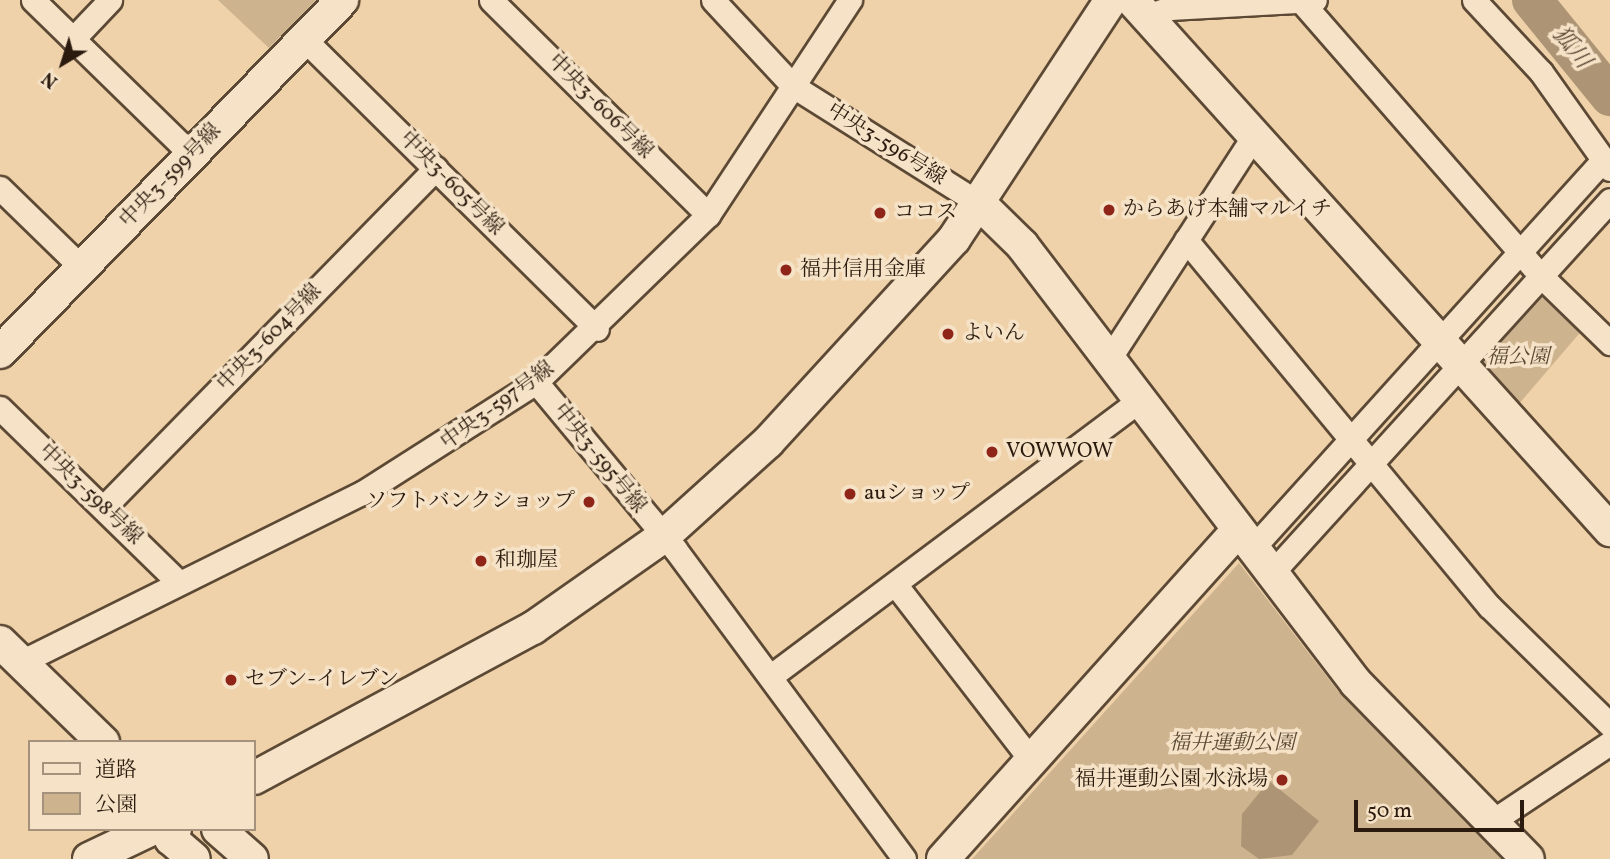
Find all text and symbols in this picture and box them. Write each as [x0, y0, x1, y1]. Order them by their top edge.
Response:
water label: 狐川 [1546, 21, 1596, 75]
north arrow [28, 28, 98, 98]
street label: 中央3-606号線 [542, 49, 658, 165]
text: N [37, 65, 64, 94]
street label: 中央3-596号線 [822, 98, 950, 192]
street label: 中央3-599号線 [115, 119, 227, 233]
street label: 中央3-605号線 [394, 127, 508, 241]
place label: からあげ本舗マルイチ [1123, 197, 1333, 223]
place label: ココス [894, 200, 957, 226]
marker: からあげ本舗マルイチ [1101, 202, 1117, 218]
marker: ココス [872, 205, 888, 221]
place label: 福井信用金庫 [800, 257, 926, 283]
marker: 福井信用金庫 [778, 262, 794, 278]
street label: 中央3-604号線 [212, 279, 328, 397]
place label: よいん [962, 321, 1025, 347]
marker: よいん [940, 326, 956, 342]
park label: 福公園 [1487, 345, 1549, 371]
street label: 中央3-597号線 [436, 356, 560, 456]
street label: 中央3-595号線 [547, 399, 651, 519]
street label: 中央3-598号線 [33, 439, 147, 551]
place label: VOWWOW [1006, 439, 1113, 465]
marker: VOWWOW [984, 444, 1000, 460]
place label: auショップ [864, 481, 970, 507]
marker: auショップ [842, 486, 858, 502]
place label: ソフトバンクショップ [365, 489, 575, 515]
marker: ソフトバンクショップ [581, 494, 597, 510]
place label: 和珈屋 [495, 548, 558, 574]
marker: 和珈屋 [473, 553, 489, 569]
place label: セブン-イレブン [245, 667, 401, 693]
marker: セブン-イレブン [223, 672, 239, 688]
park label: 福井運動公園 [1169, 731, 1295, 757]
legend [28, 740, 256, 831]
text: 道路 [95, 756, 137, 785]
place label: 福井運動公園 水泳場 [1075, 767, 1268, 793]
marker: 福井運動公園 水泳場 [1274, 772, 1290, 788]
scale bar [1358, 786, 1528, 830]
text: 公園 [95, 791, 137, 820]
text: 50 m [1367, 797, 1412, 826]

